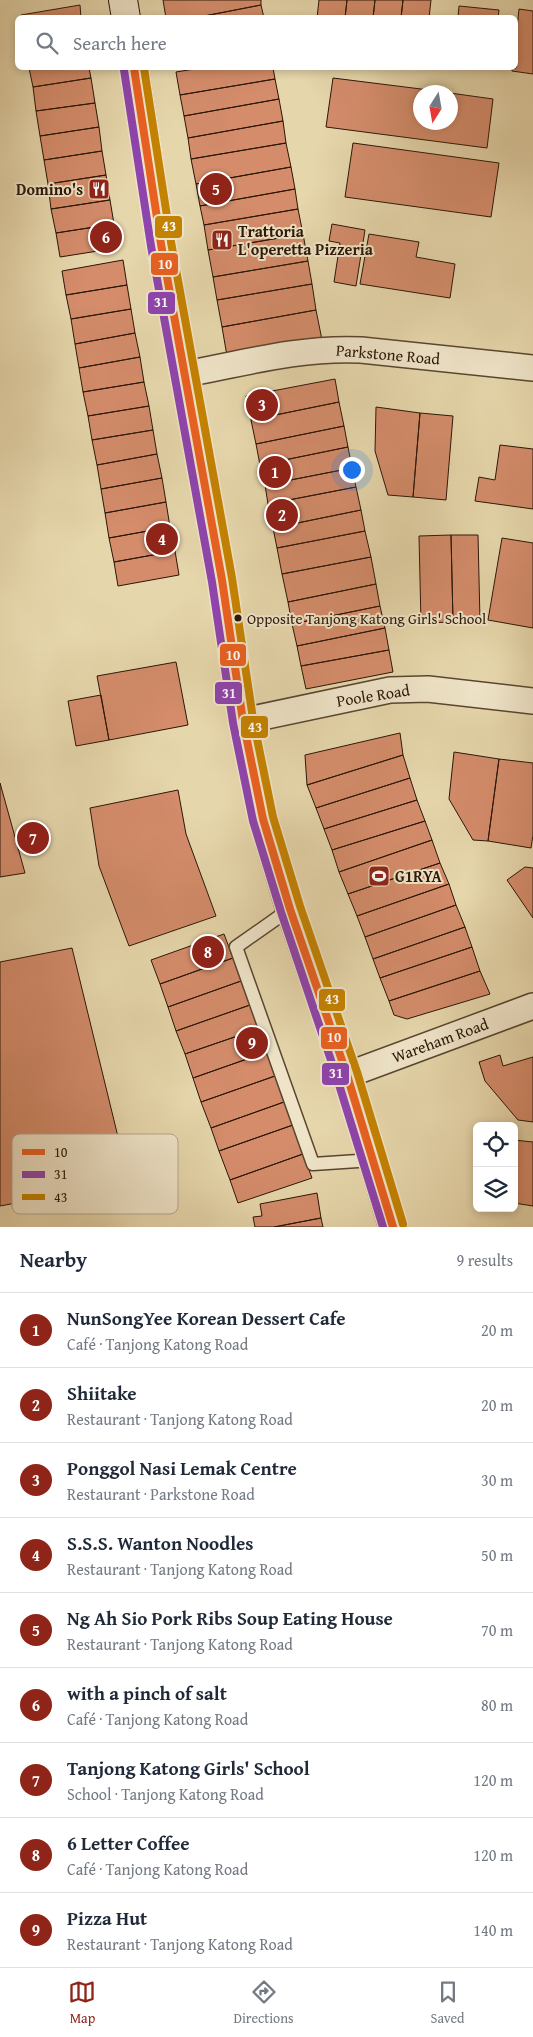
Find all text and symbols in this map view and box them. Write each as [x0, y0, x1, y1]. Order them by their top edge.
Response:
search box [15, 15, 518, 70]
icon: search [33, 29, 61, 57]
text: Search here [73, 29, 167, 57]
north arrow [413, 85, 458, 130]
pin: 5 [200, 170, 232, 208]
place label: Domino's [16, 177, 83, 201]
restaurant icon: Domino's [87, 177, 111, 201]
line badge: 43 [154, 215, 183, 239]
text: 43 [162, 216, 176, 236]
pin: 6 [90, 218, 122, 256]
place label: Trattoria L'operetta Pizzeria [238, 219, 374, 261]
restaurant icon: Trattoria L'operetta Pizzeria [210, 228, 234, 252]
line badge: 10 [150, 252, 179, 276]
text: 10 [158, 254, 172, 274]
line badge: 31 [147, 291, 176, 315]
text: 31 [154, 292, 168, 312]
street label: Parkstone Road [335, 337, 442, 371]
pin: 3 [246, 386, 278, 424]
pin: 1 [259, 453, 291, 491]
your location [339, 457, 365, 483]
pin: 2 [266, 496, 298, 534]
pin: 4 [146, 520, 178, 558]
place label: Opposite Tanjong Katong Girls' School [247, 608, 486, 629]
marker: Opposite Tanjong Katong Girls' School [233, 613, 243, 623]
line badge: 10 [219, 643, 247, 667]
text: 10 [226, 645, 240, 665]
street label: Poole Road [335, 677, 412, 713]
line badge: 31 [214, 681, 243, 705]
text: 31 [222, 683, 236, 703]
line badge: 43 [240, 715, 269, 739]
text: 43 [248, 717, 262, 737]
pin: 7 [17, 819, 49, 857]
sports icon: G1RYA [367, 864, 391, 888]
place label: G1RYA [395, 864, 443, 888]
pin: 8 [192, 933, 224, 971]
line badge: 43 [318, 988, 346, 1012]
text: 43 [325, 989, 339, 1009]
street label: Wareham Road [388, 1011, 492, 1069]
pin: 9 [236, 1024, 268, 1062]
line badge: 10 [320, 1026, 348, 1050]
text: 10 [327, 1027, 341, 1047]
line badge: 31 [321, 1062, 350, 1086]
text: 31 [329, 1063, 343, 1083]
map controls [473, 1122, 518, 1212]
button: locate [473, 1122, 518, 1167]
legend [12, 1134, 178, 1214]
text: 10 [54, 1142, 68, 1162]
text: 31 [54, 1164, 67, 1184]
button: layers [473, 1167, 518, 1212]
text: 43 [54, 1187, 67, 1207]
text: Nearby [20, 1244, 87, 1275]
text: 9 results [456, 1248, 513, 1272]
text: NunSongYee Korean Dessert Cafe [67, 1304, 346, 1332]
text: 1 [32, 1318, 40, 1342]
text: 20 m [481, 1318, 513, 1342]
text: Café · Tanjong Katong Road [67, 1332, 248, 1356]
text: Shiitake [67, 1379, 137, 1407]
text: 2 [32, 1393, 40, 1417]
text: 20 m [481, 1393, 513, 1417]
text: Restaurant · Tanjong Katong Road [67, 1407, 293, 1431]
text: Ponggol Nasi Lemak Centre [67, 1454, 297, 1482]
text: 3 [32, 1468, 40, 1492]
text: 30 m [481, 1468, 513, 1492]
text: Restaurant · Parkstone Road [67, 1482, 255, 1506]
text: S.S.S. Wanton Noodles [67, 1529, 254, 1557]
text: 4 [32, 1543, 40, 1567]
text: 50 m [481, 1543, 513, 1567]
text: Restaurant · Tanjong Katong Road [67, 1557, 293, 1581]
text: Ng Ah Sio Pork Ribs Soup Eating House [67, 1604, 393, 1632]
text: 5 [32, 1618, 40, 1642]
text: 70 m [481, 1618, 513, 1642]
text: Restaurant · Tanjong Katong Road [67, 1632, 293, 1656]
text: with a pinch of salt [67, 1679, 227, 1707]
text: 6 [32, 1693, 40, 1717]
text: 80 m [481, 1693, 513, 1717]
text: Café · Tanjong Katong Road [67, 1707, 248, 1731]
text: Tanjong Katong Girls' School [67, 1754, 310, 1782]
text: 7 [32, 1768, 40, 1792]
text: 120 m [473, 1768, 513, 1792]
text: School · Tanjong Katong Road [67, 1782, 264, 1806]
text: 6 Letter Coffee [67, 1829, 190, 1857]
text: 8 [32, 1843, 40, 1867]
text: 120 m [473, 1843, 513, 1867]
text: Café · Tanjong Katong Road [67, 1857, 248, 1881]
text: Pizza Hut [67, 1904, 147, 1932]
text: 9 [32, 1918, 40, 1942]
text: 140 m [473, 1918, 513, 1942]
text: Restaurant · Tanjong Katong Road [67, 1932, 293, 1956]
tab: Map [68, 1978, 96, 2028]
tab: Directions [233, 1978, 294, 2028]
tab: Saved [431, 1978, 465, 2028]

